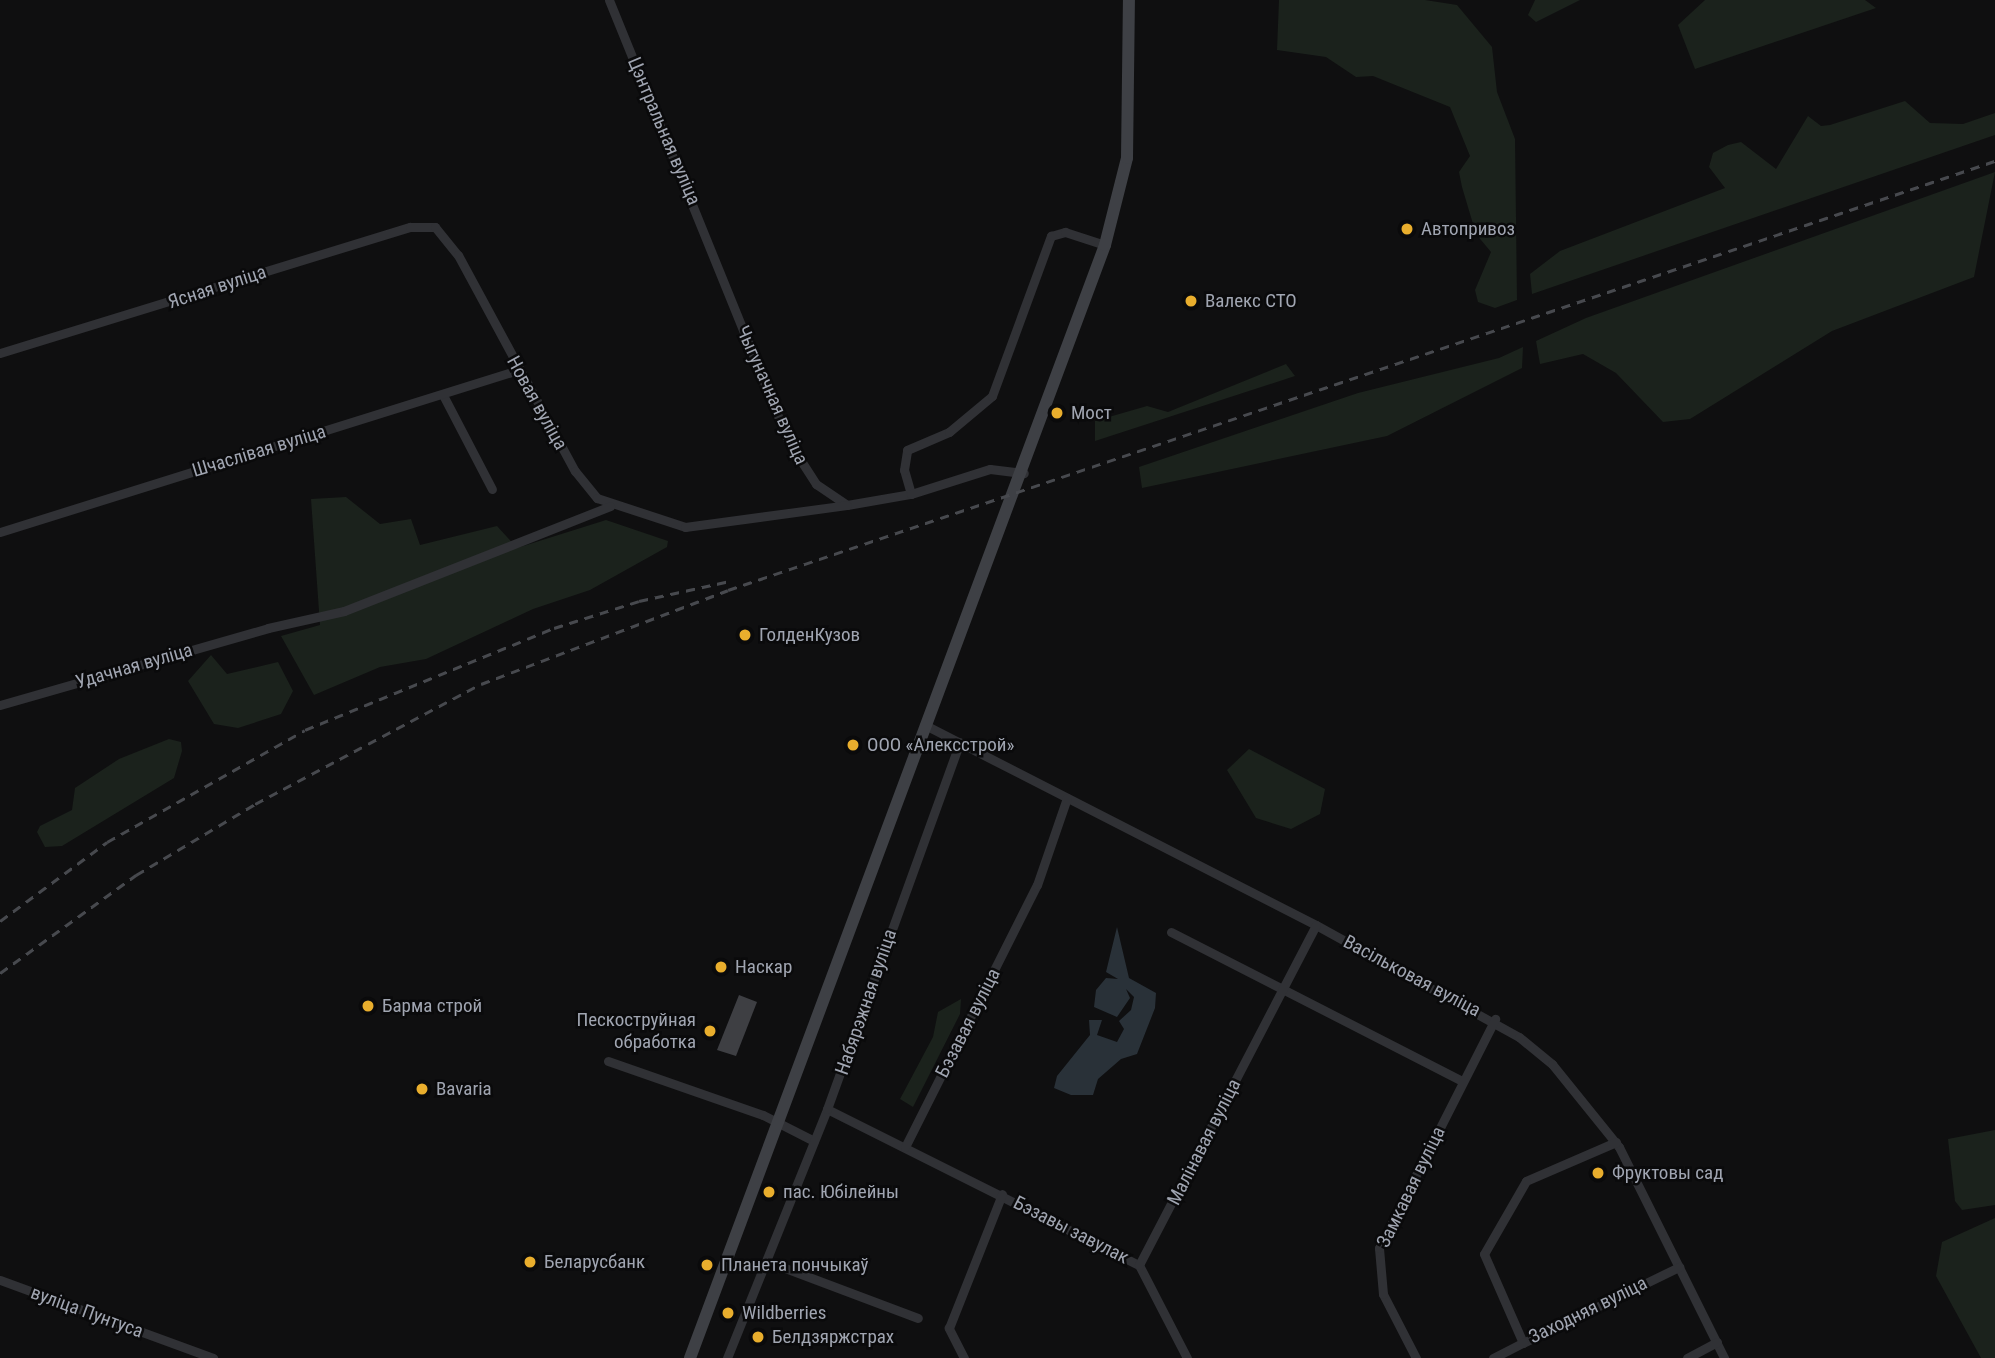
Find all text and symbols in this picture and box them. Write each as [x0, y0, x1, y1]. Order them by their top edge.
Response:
street label: Цэнтральная вуліца [623, 54, 705, 208]
place label: Автопривоз [1421, 218, 1515, 240]
marker: Автопривоз [1399, 221, 1415, 237]
street label: Ясная вуліца [165, 260, 269, 314]
place label: Валекс СТО [1205, 290, 1297, 312]
marker: Валекс СТО [1183, 293, 1199, 309]
street label: Чыгуначная вуліца [731, 322, 813, 468]
street label: Новая вуліца [502, 352, 572, 454]
place label: Мост [1071, 402, 1112, 424]
marker: Мост [1049, 405, 1065, 421]
street label: Шчаслівая вуліца [189, 420, 329, 482]
place label: ГолденКузов [759, 624, 860, 646]
marker: ГолденКузов [737, 627, 753, 643]
street label: Удачная вуліца [73, 638, 195, 694]
place label: ООО «Алексстрой» [867, 734, 1014, 756]
marker: ООО «Алексстрой» [845, 737, 861, 753]
street label: Набярэжная вуліца [830, 926, 902, 1078]
street label: Васільковая вуліца [1339, 930, 1485, 1022]
place label: Наскар [735, 956, 792, 978]
marker: Наскар [713, 959, 729, 975]
street label: Бэзавая вуліца [931, 965, 1005, 1081]
place label: Барма строй [382, 995, 482, 1017]
marker: Барма строй [360, 998, 376, 1014]
place label: Пескоструйная обработка [576, 1009, 696, 1053]
marker: Пескоструйная обработка [702, 1023, 718, 1039]
street label: Малінавая вуліца [1162, 1075, 1246, 1209]
place label: Bavaria [436, 1078, 492, 1100]
marker: Bavaria [414, 1081, 430, 1097]
street label: Замкавая вуліца [1372, 1123, 1450, 1251]
place label: Фруктовы сад [1612, 1162, 1723, 1184]
marker: Фруктовы сад [1590, 1165, 1606, 1181]
place label: пас. Юбілейны [783, 1181, 899, 1203]
marker: пас. Юбілейны [761, 1184, 777, 1200]
street label: Бэзавы завулак [1010, 1191, 1132, 1269]
place label: Беларусбанк [544, 1251, 645, 1273]
marker: Беларусбанк [522, 1254, 538, 1270]
place label: Планета пончыкаў [721, 1254, 868, 1276]
marker: Планета пончыкаў [699, 1257, 715, 1273]
street label: Заходняя вуліца [1525, 1272, 1651, 1348]
street label: вуліца Пунтуса [28, 1281, 146, 1343]
place label: Wildberries [742, 1302, 826, 1324]
marker: Wildberries [720, 1305, 736, 1321]
place label: Белдзяржстрах [772, 1326, 894, 1348]
marker: Белдзяржстрах [750, 1329, 766, 1345]

